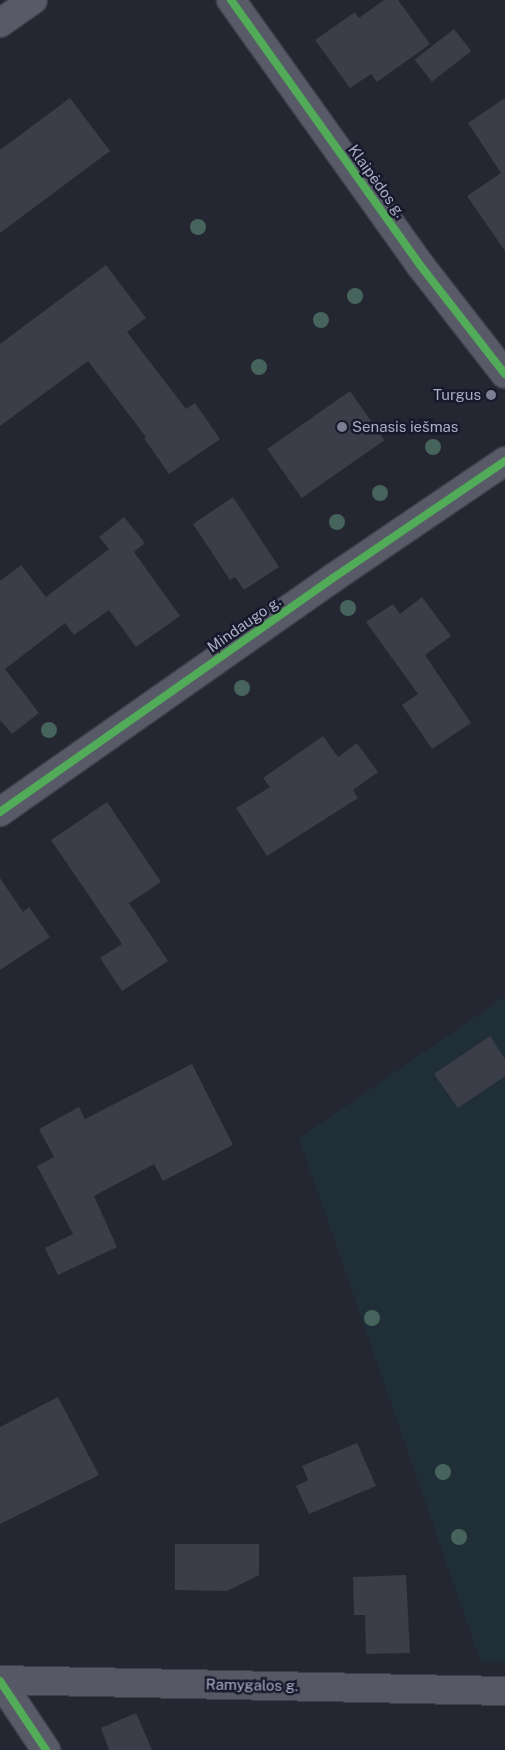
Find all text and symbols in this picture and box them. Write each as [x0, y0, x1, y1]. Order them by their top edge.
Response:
street label: Klaipėdos g. [345, 141, 409, 221]
place label: Turgus [433, 386, 481, 404]
marker: Turgus [485, 389, 497, 401]
place label: Senasis iešmas [352, 418, 458, 436]
marker: Senasis iešmas [336, 421, 348, 433]
street label: Mindaugo g. [204, 592, 284, 656]
street label: Ramygalos g. [205, 1675, 299, 1695]

